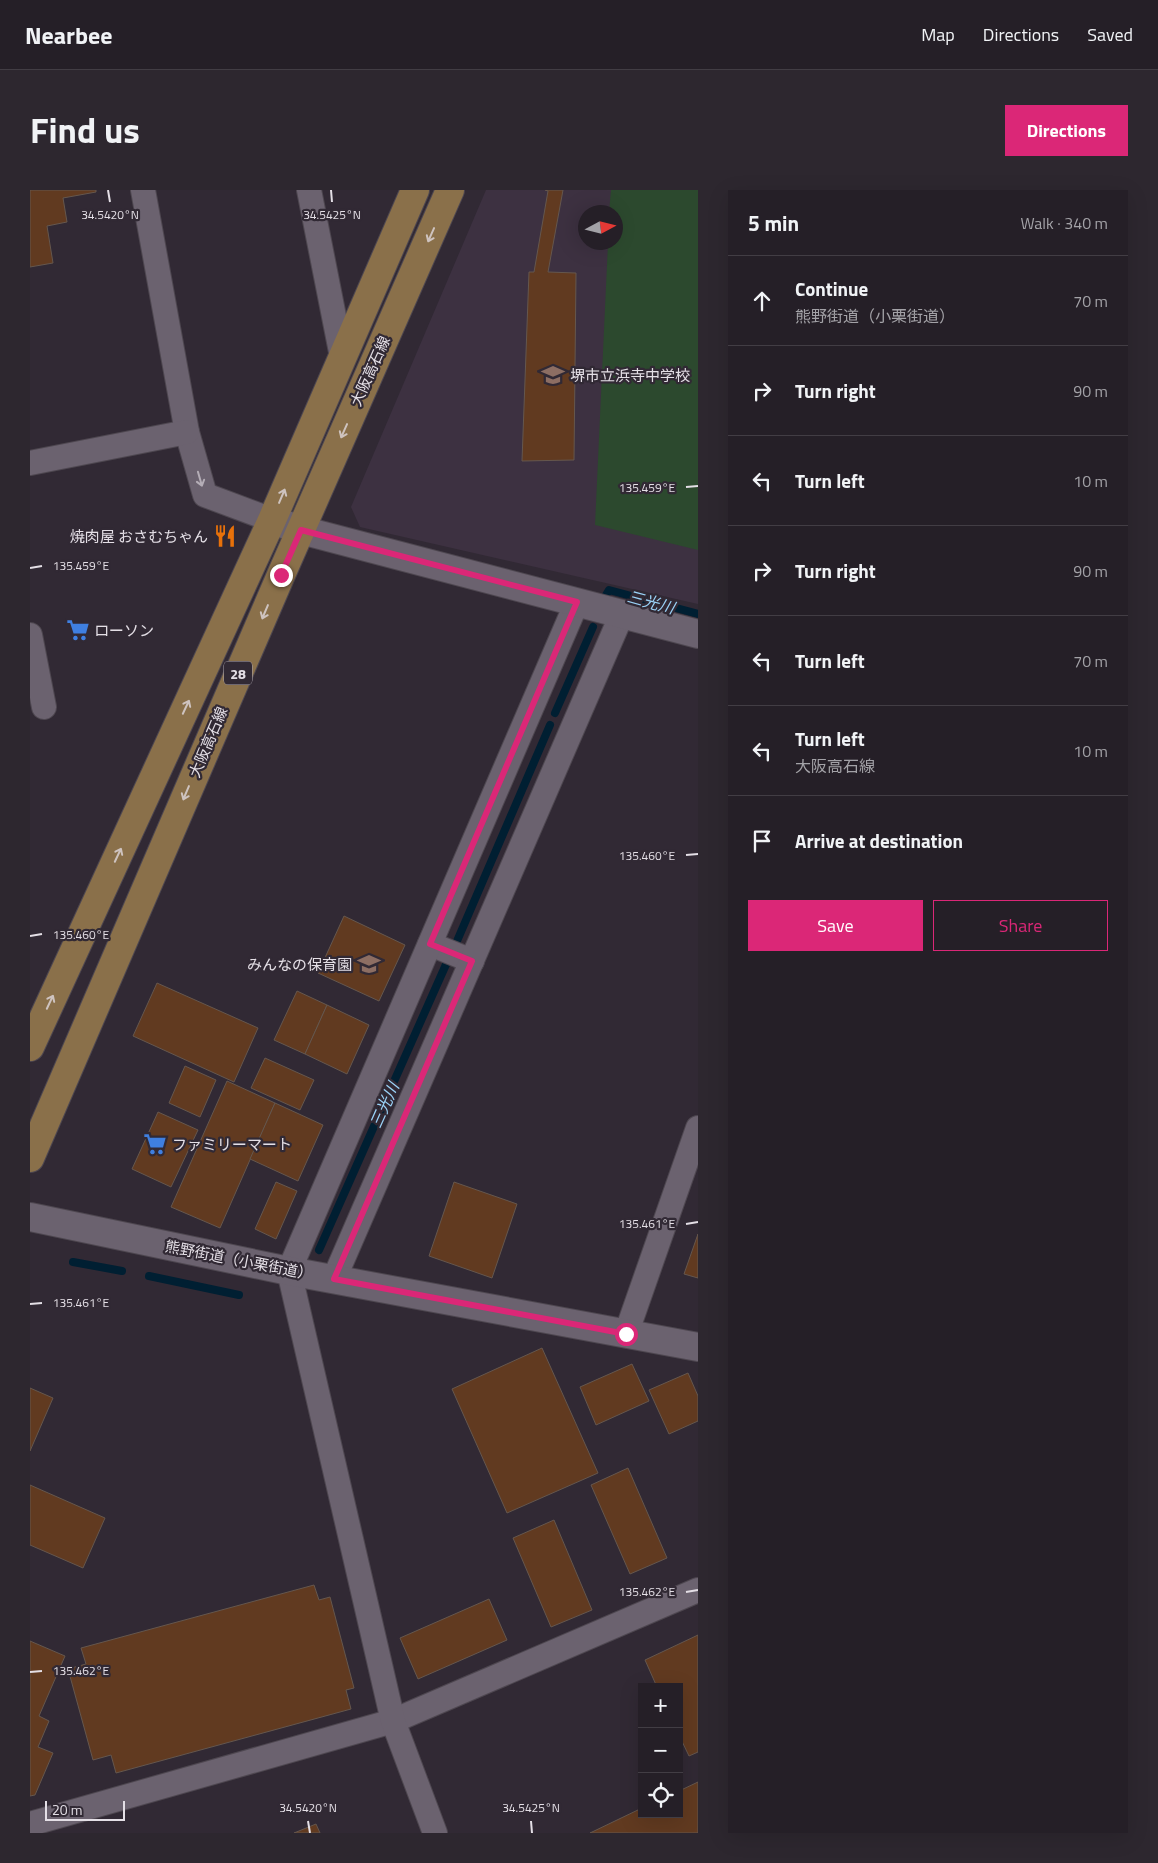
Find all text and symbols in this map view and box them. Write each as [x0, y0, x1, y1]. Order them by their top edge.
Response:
text: Nearbee [25, 17, 112, 53]
text: Map [921, 21, 955, 48]
text: Directions [983, 21, 1059, 48]
text: Saved [1087, 21, 1133, 48]
text: Find us [30, 103, 140, 157]
button: Directions [1005, 105, 1128, 156]
text: 34.5420°N [81, 205, 139, 224]
text: 34.5425°N [303, 205, 361, 224]
north arrow [578, 205, 623, 250]
text: 5 min [748, 207, 799, 239]
text: Walk · 340 m [1020, 211, 1108, 235]
one-way arrow [425, 227, 435, 242]
text: Continue [795, 274, 868, 303]
icon: ahead [748, 287, 776, 315]
text: 70 m [1073, 289, 1108, 313]
text: 熊野街道（小栗街道） [795, 304, 955, 328]
street label: 大阪高石線 [344, 332, 396, 410]
school or university icon: 堺市立浜寺中学校 [540, 362, 566, 388]
place label: 堺市立浜寺中学校 [570, 364, 690, 387]
text: Turn right [795, 376, 876, 405]
icon: right [748, 377, 776, 405]
text: 90 m [1073, 379, 1108, 403]
one-way arrow [338, 423, 348, 438]
text: Turn left [795, 466, 865, 495]
icon: left [748, 467, 776, 495]
text: 10 m [1073, 469, 1108, 493]
one-way arrow [196, 470, 205, 486]
text: 135.459°E [619, 478, 675, 497]
one-way arrow [278, 489, 288, 504]
restaurant icon: 焼肉屋 おさむちゃん [212, 523, 238, 549]
place label: 焼肉屋 おさむちゃん [70, 525, 208, 548]
text: 135.459°E [53, 556, 109, 575]
text: Turn right [795, 556, 876, 585]
icon: right [748, 557, 776, 585]
text: 90 m [1073, 559, 1108, 583]
route end [270, 564, 293, 587]
water label: 三光川 [625, 584, 679, 620]
one-way arrow [259, 604, 269, 619]
supermarket icon: ローソン [65, 617, 91, 643]
place label: ローソン [94, 619, 154, 642]
text: Turn left [795, 646, 865, 675]
icon: left [748, 647, 776, 675]
text: 70 m [1073, 649, 1108, 673]
road number: 28 [224, 662, 252, 684]
one-way arrow [181, 700, 191, 715]
street label: 大阪高石線 [183, 703, 233, 781]
text: Turn left [795, 724, 865, 753]
icon: left [748, 737, 776, 765]
text: 10 m [1073, 739, 1108, 763]
text: 大阪高石線 [795, 754, 875, 778]
one-way arrow [181, 785, 191, 800]
text: Arrive at destination [795, 826, 963, 855]
icon: arrive [748, 827, 776, 855]
text: 135.460°E [619, 846, 675, 865]
one-way arrow [114, 848, 123, 863]
button: Save [748, 900, 923, 951]
button: Share [933, 900, 1108, 951]
text: 135.460°E [53, 925, 109, 944]
school or university icon: みんなの保育園 [356, 951, 382, 977]
place label: みんなの保育園 [247, 953, 352, 976]
one-way arrow [46, 995, 56, 1010]
water label: 三光川 [363, 1076, 406, 1132]
supermarket icon: ファミリーマート [142, 1131, 168, 1157]
place label: ファミリーマート [172, 1133, 292, 1156]
text: 135.461°E [619, 1214, 675, 1233]
street label: 熊野街道（小栗街道） [163, 1234, 315, 1286]
text: 135.461°E [53, 1293, 109, 1312]
route start [615, 1323, 638, 1346]
text: 135.462°E [619, 1582, 675, 1601]
text: 135.462°E [53, 1661, 109, 1680]
map controls [638, 1683, 683, 1818]
button: + [638, 1683, 683, 1728]
button: − [638, 1728, 683, 1773]
button: locate [638, 1773, 683, 1818]
scale bar [45, 1798, 125, 1821]
text: 34.5420°N [279, 1798, 337, 1817]
text: 34.5425°N [502, 1798, 560, 1817]
text: 20 m [52, 1799, 82, 1820]

